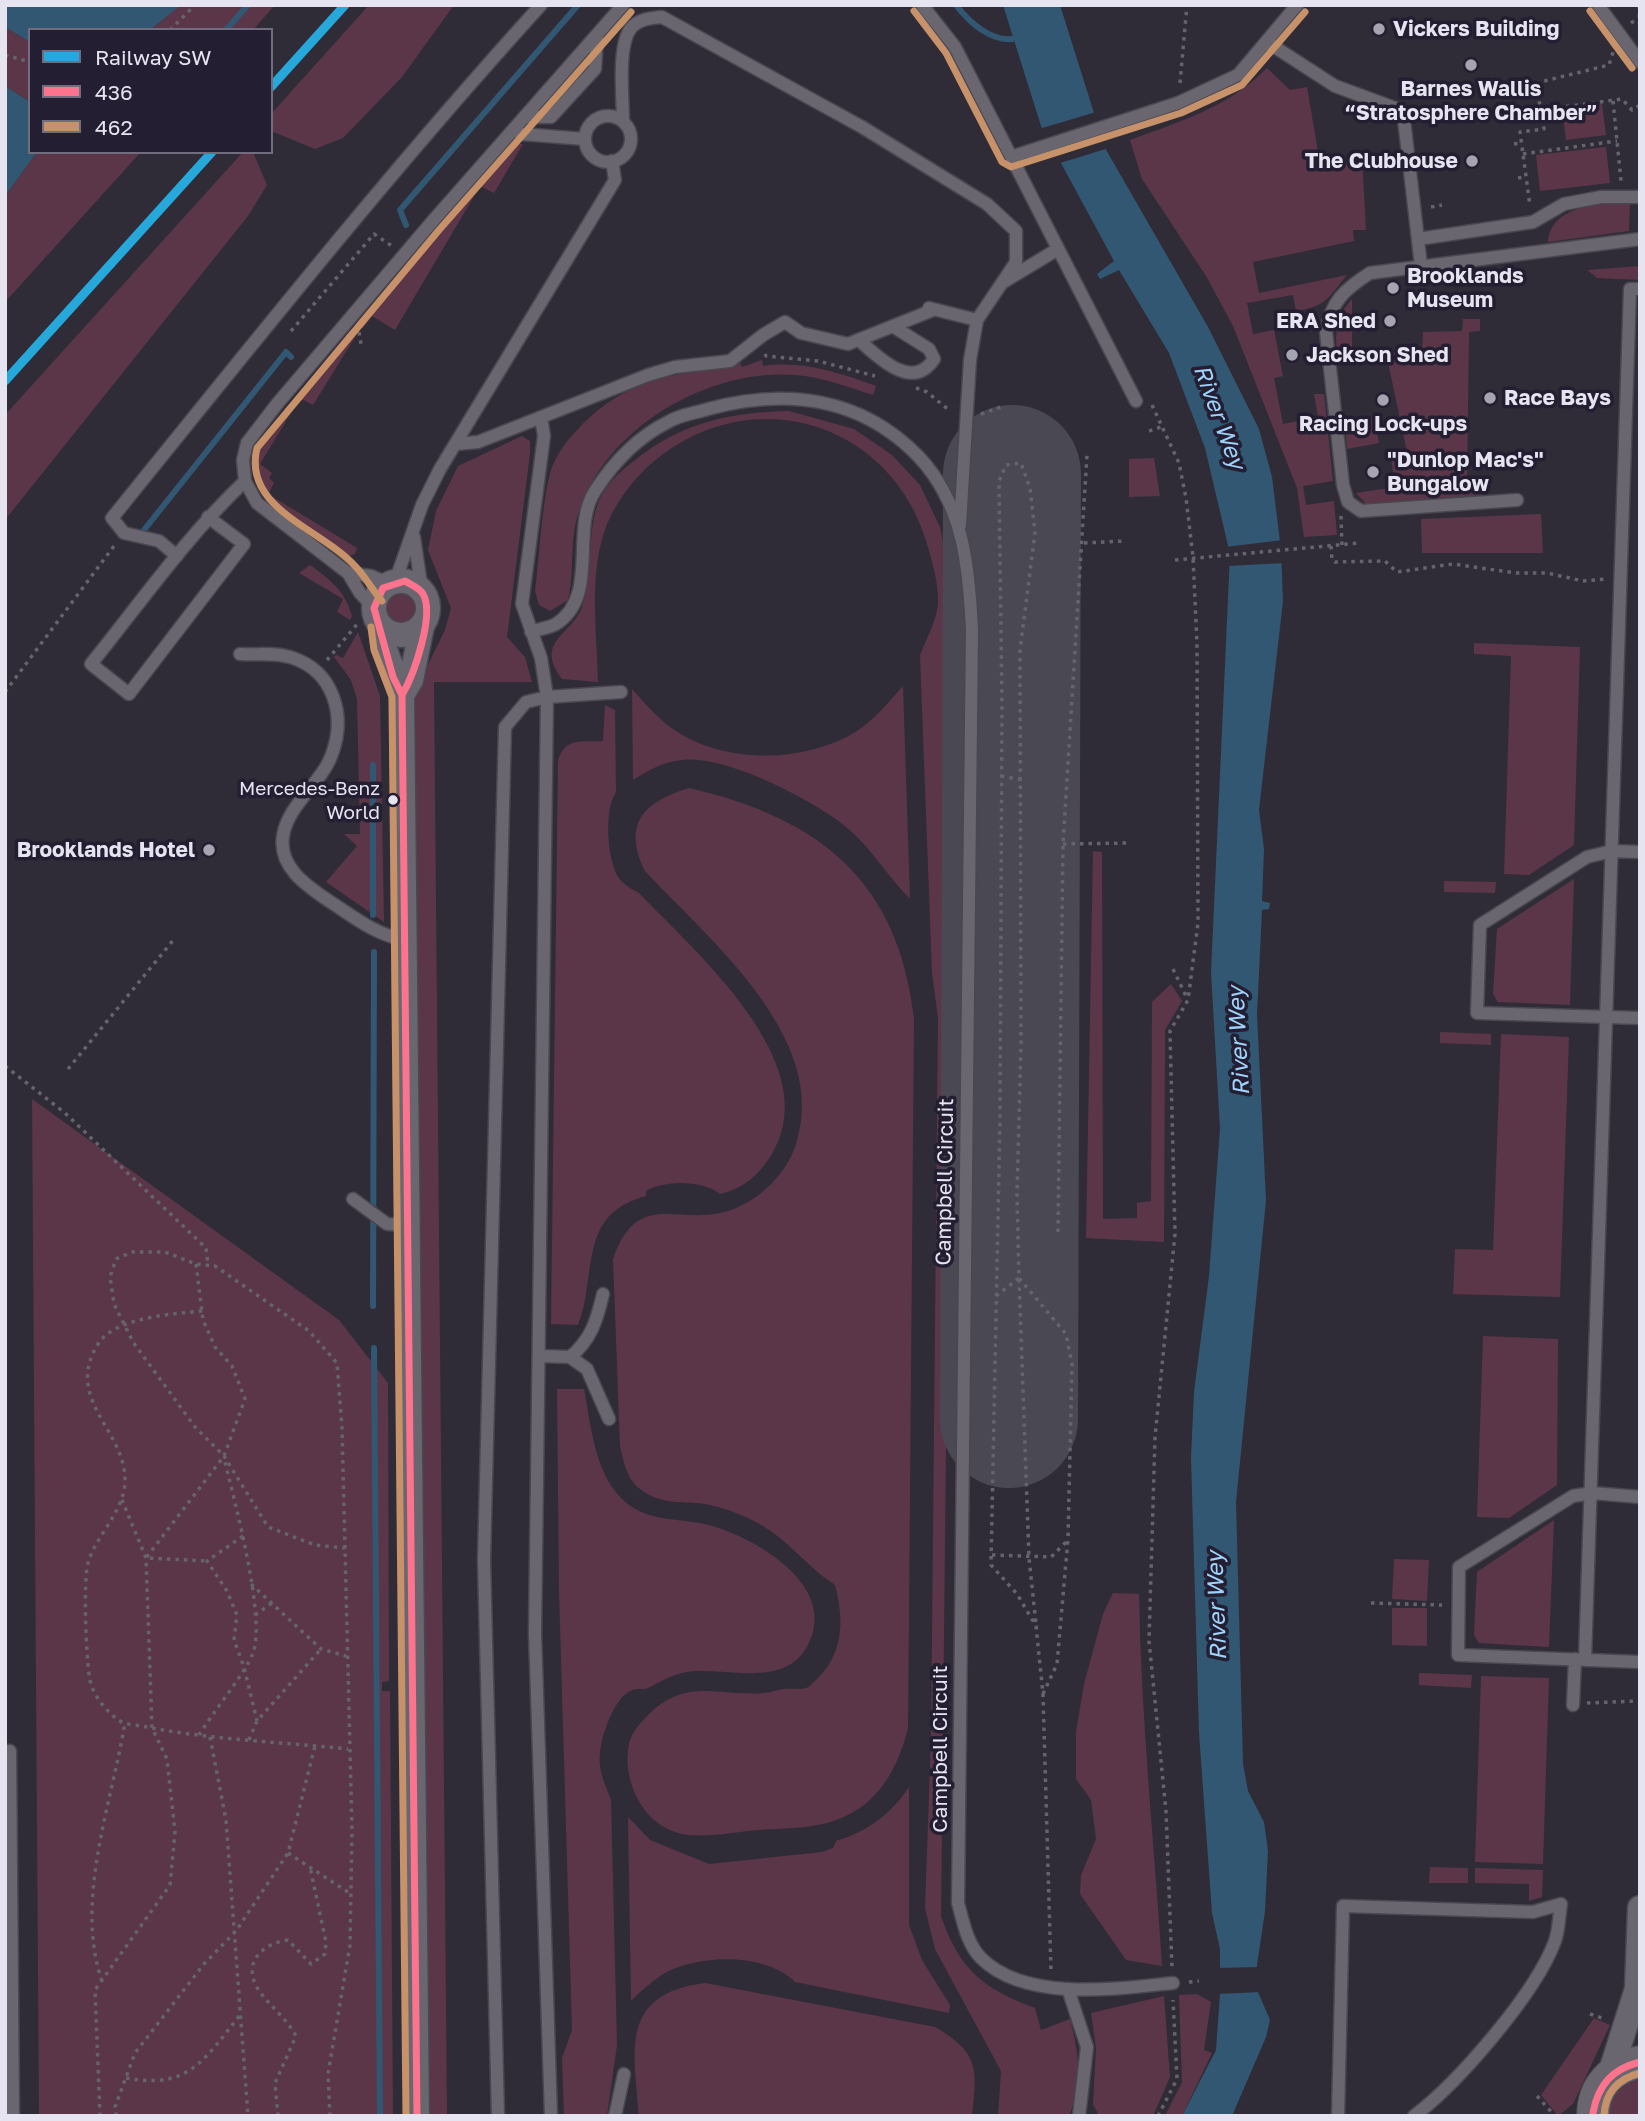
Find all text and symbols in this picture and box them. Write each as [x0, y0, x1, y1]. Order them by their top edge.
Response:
place label: Vickers Building [1393, 16, 1559, 42]
marker: Vickers Building [1371, 21, 1387, 37]
legend [28, 28, 273, 154]
text: Railway SW [95, 44, 212, 70]
marker: Barnes Wallis “Stratosphere Chamber” [1463, 57, 1479, 73]
place label: Barnes Wallis “Stratosphere Chamber” [1344, 76, 1598, 126]
text: 436 [95, 79, 133, 105]
text: 462 [95, 114, 133, 140]
place label: The Clubhouse [1305, 148, 1458, 174]
marker: The Clubhouse [1464, 153, 1480, 169]
place label: Brooklands Museum [1407, 263, 1524, 313]
marker: Brooklands Museum [1385, 280, 1401, 296]
place label: ERA Shed [1276, 308, 1376, 334]
marker: ERA Shed [1382, 313, 1398, 329]
place label: Jackson Shed [1306, 342, 1449, 368]
marker: Jackson Shed [1284, 347, 1300, 363]
water label: River Wey [1187, 361, 1251, 473]
place label: Race Bays [1504, 385, 1611, 411]
marker: Race Bays [1482, 390, 1498, 406]
marker: Racing Lock-ups [1375, 392, 1391, 408]
place label: Racing Lock-ups [1299, 411, 1467, 437]
place label: "Dunlop Mac's" Bungalow [1387, 447, 1544, 497]
marker: "Dunlop Mac's" Bungalow [1365, 464, 1381, 480]
place label: Mercedes-Benz World [239, 778, 380, 822]
marker: Mercedes-Benz World [386, 793, 400, 807]
place label: Brooklands Hotel [17, 837, 195, 863]
marker: Brooklands Hotel [201, 842, 217, 858]
water label: River Wey [1222, 986, 1256, 1096]
street label: Campbell Circuit [931, 1098, 959, 1266]
water label: River Wey [1201, 1551, 1233, 1661]
street label: Campbell Circuit [927, 1665, 953, 1833]

